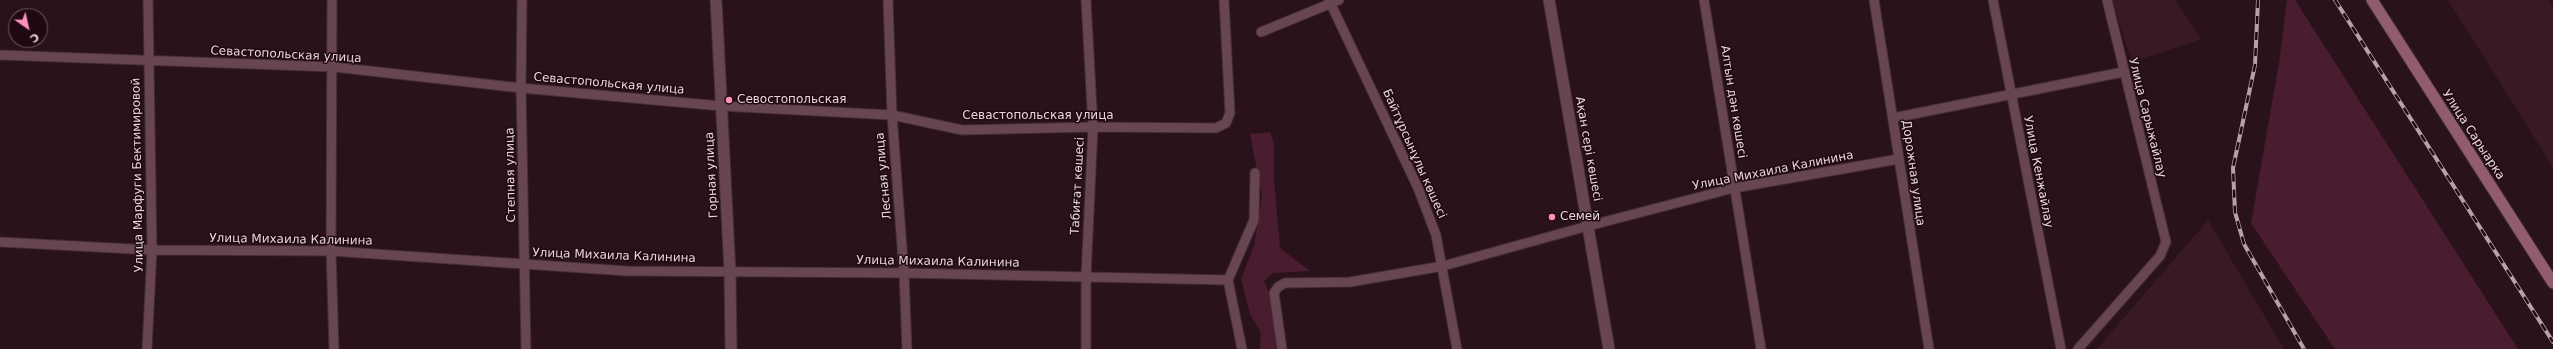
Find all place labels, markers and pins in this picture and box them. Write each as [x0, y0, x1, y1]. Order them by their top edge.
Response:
place label: Севостопольская [737, 93, 846, 107]
marker: Севостопольская [724, 95, 734, 105]
place label: Семей [1560, 210, 1600, 224]
marker: Семей [1547, 212, 1557, 222]

